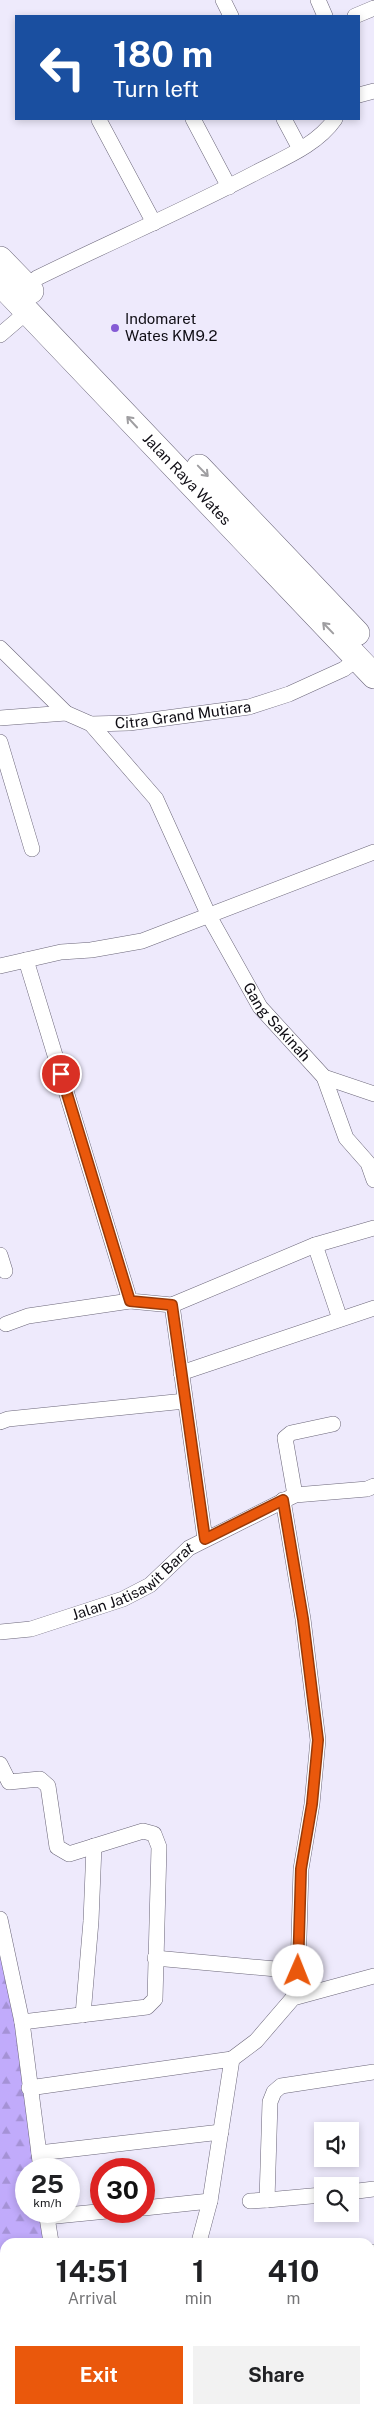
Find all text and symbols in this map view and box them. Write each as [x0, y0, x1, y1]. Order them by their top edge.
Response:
text: 180 m [113, 34, 213, 75]
icon: left [30, 35, 95, 100]
text: Turn left [113, 76, 199, 102]
place label: Indomaret Wates KM9.2 [125, 310, 217, 344]
marker: Indomaret Wates KM9.2 [109, 322, 121, 334]
one-way arrow [126, 415, 138, 428]
street label: Jalan Raya Wates [140, 430, 235, 528]
one-way arrow [197, 465, 209, 478]
one-way arrow [322, 622, 334, 635]
street label: Citra Grand Mutiara [115, 698, 252, 731]
street label: Gang Sakinah [240, 979, 314, 1064]
pin [40, 1053, 82, 1095]
icon: arrive [47, 1060, 75, 1088]
street label: Jalan Jatisawit Barat [69, 1538, 196, 1623]
position arrow [271, 1944, 323, 1996]
map controls [314, 2122, 359, 2222]
button: sound [314, 2122, 359, 2167]
speed limit sign: 30 [90, 2158, 155, 2223]
text: 25 [31, 2169, 64, 2199]
button: search [314, 2177, 359, 2222]
text: km/h [33, 2196, 62, 2210]
text: 14:51 [56, 2253, 129, 2289]
text: 1 [192, 2253, 205, 2289]
text: 410 [268, 2253, 319, 2289]
text: Arrival [68, 2289, 117, 2308]
text: min [185, 2289, 212, 2308]
text: m [287, 2289, 300, 2308]
button: Exit [15, 2346, 183, 2404]
button: Share [193, 2346, 360, 2404]

